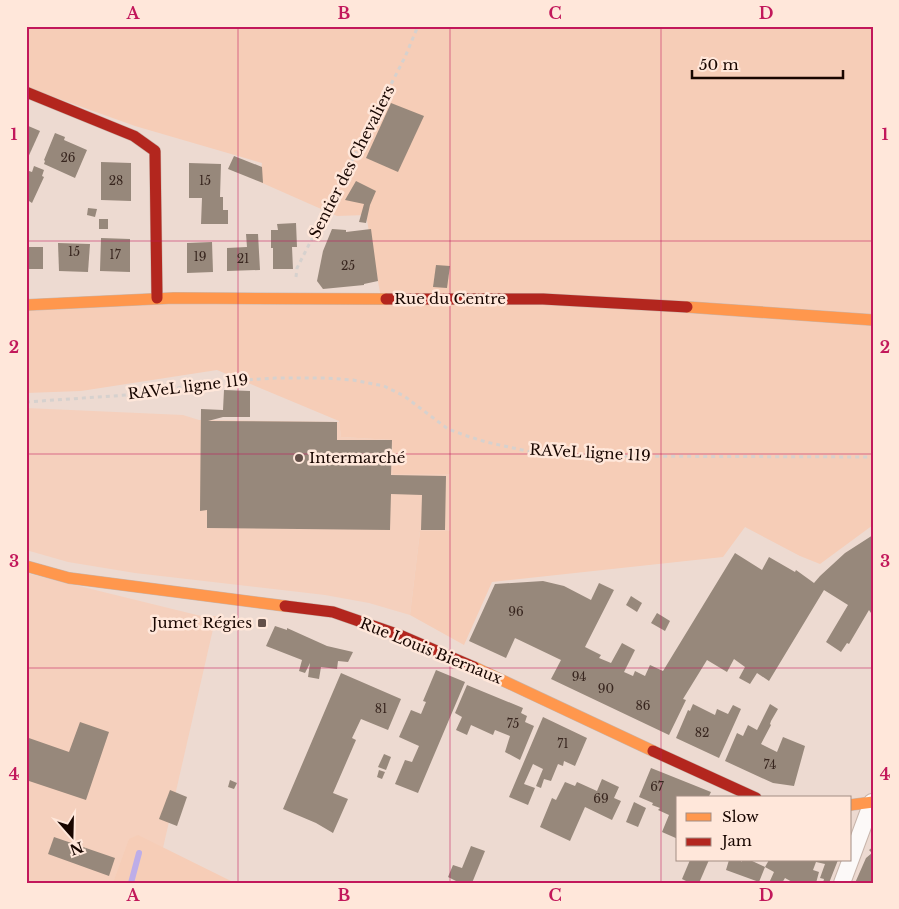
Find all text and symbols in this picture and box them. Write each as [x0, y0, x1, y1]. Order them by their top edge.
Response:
text: A [126, 3, 141, 23]
text: B [338, 3, 351, 23]
text: C [548, 3, 562, 23]
text: D [759, 3, 773, 23]
scale bar [692, 48, 843, 80]
text: 50 m [699, 55, 739, 74]
street label: Sentier des Chevaliers [305, 82, 399, 242]
text: 1 [11, 124, 18, 144]
text: 1 [882, 124, 889, 144]
house number: 26 [60, 150, 76, 165]
house number: 28 [109, 173, 123, 188]
house number: 15 [199, 173, 211, 188]
house number: 15 [68, 244, 80, 259]
house number: 17 [109, 247, 122, 262]
house number: 19 [193, 249, 207, 264]
house number: 21 [237, 251, 249, 266]
house number: 25 [341, 258, 355, 273]
street label: Rue du Centre [394, 289, 506, 308]
text: 2 [9, 337, 19, 357]
text: 2 [880, 337, 890, 357]
street label: RAVeL ligne 119 [127, 370, 249, 403]
street label: RAVeL ligne 119 [529, 440, 651, 465]
place label: Intermarché [309, 448, 405, 467]
marker: Intermarché [293, 452, 305, 464]
text: 3 [9, 551, 19, 571]
text: 3 [880, 551, 890, 571]
house number: 96 [508, 604, 524, 619]
place label: Jumet Régies [150, 613, 252, 632]
street label: Rue Louis Biernaux [357, 613, 505, 688]
marker: Jumet Régies [256, 617, 268, 629]
house number: 94 [572, 669, 586, 684]
house number: 90 [598, 681, 614, 696]
house number: 86 [636, 698, 651, 713]
house number: 81 [375, 701, 387, 716]
house number: 75 [507, 716, 520, 731]
house number: 82 [695, 725, 709, 740]
house number: 71 [557, 736, 569, 751]
house number: 74 [764, 757, 776, 772]
text: 4 [9, 764, 19, 784]
text: 4 [880, 764, 890, 784]
house number: 67 [650, 779, 665, 794]
house number: 69 [593, 791, 609, 806]
legend [676, 796, 852, 862]
text: Slow [722, 807, 759, 826]
north arrow [48, 812, 98, 862]
text: Jam [720, 831, 752, 850]
text: N [67, 838, 86, 859]
text: A [126, 885, 141, 905]
text: B [338, 885, 351, 905]
text: C [548, 885, 562, 905]
text: D [759, 885, 773, 905]

